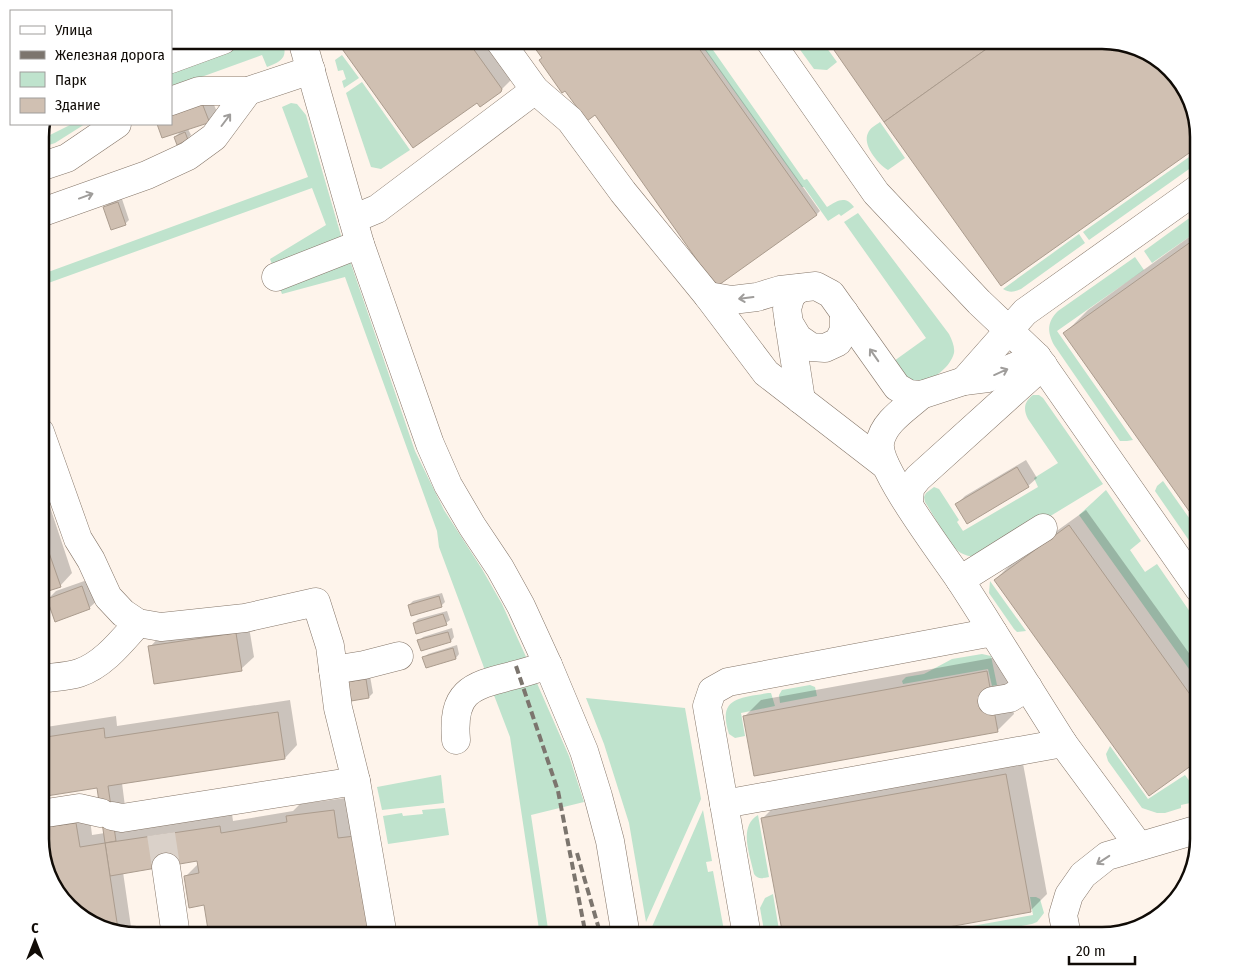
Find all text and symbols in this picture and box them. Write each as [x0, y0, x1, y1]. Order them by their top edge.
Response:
legend [10, 10, 172, 125]
text: Улица [54, 21, 93, 39]
text: Железная дорога [55, 46, 165, 64]
text: Парк [55, 71, 86, 89]
text: Здание [55, 96, 101, 114]
one-way arrow [221, 114, 232, 127]
one-way arrow [78, 191, 93, 200]
one-way arrow [738, 293, 754, 303]
one-way arrow [869, 348, 879, 362]
one-way arrow [993, 366, 1008, 376]
one-way arrow [1096, 855, 1110, 865]
north arrow [10, 916, 60, 966]
text: С [31, 920, 39, 937]
scale bar [1069, 934, 1135, 966]
text: 20 m [1076, 942, 1106, 960]

